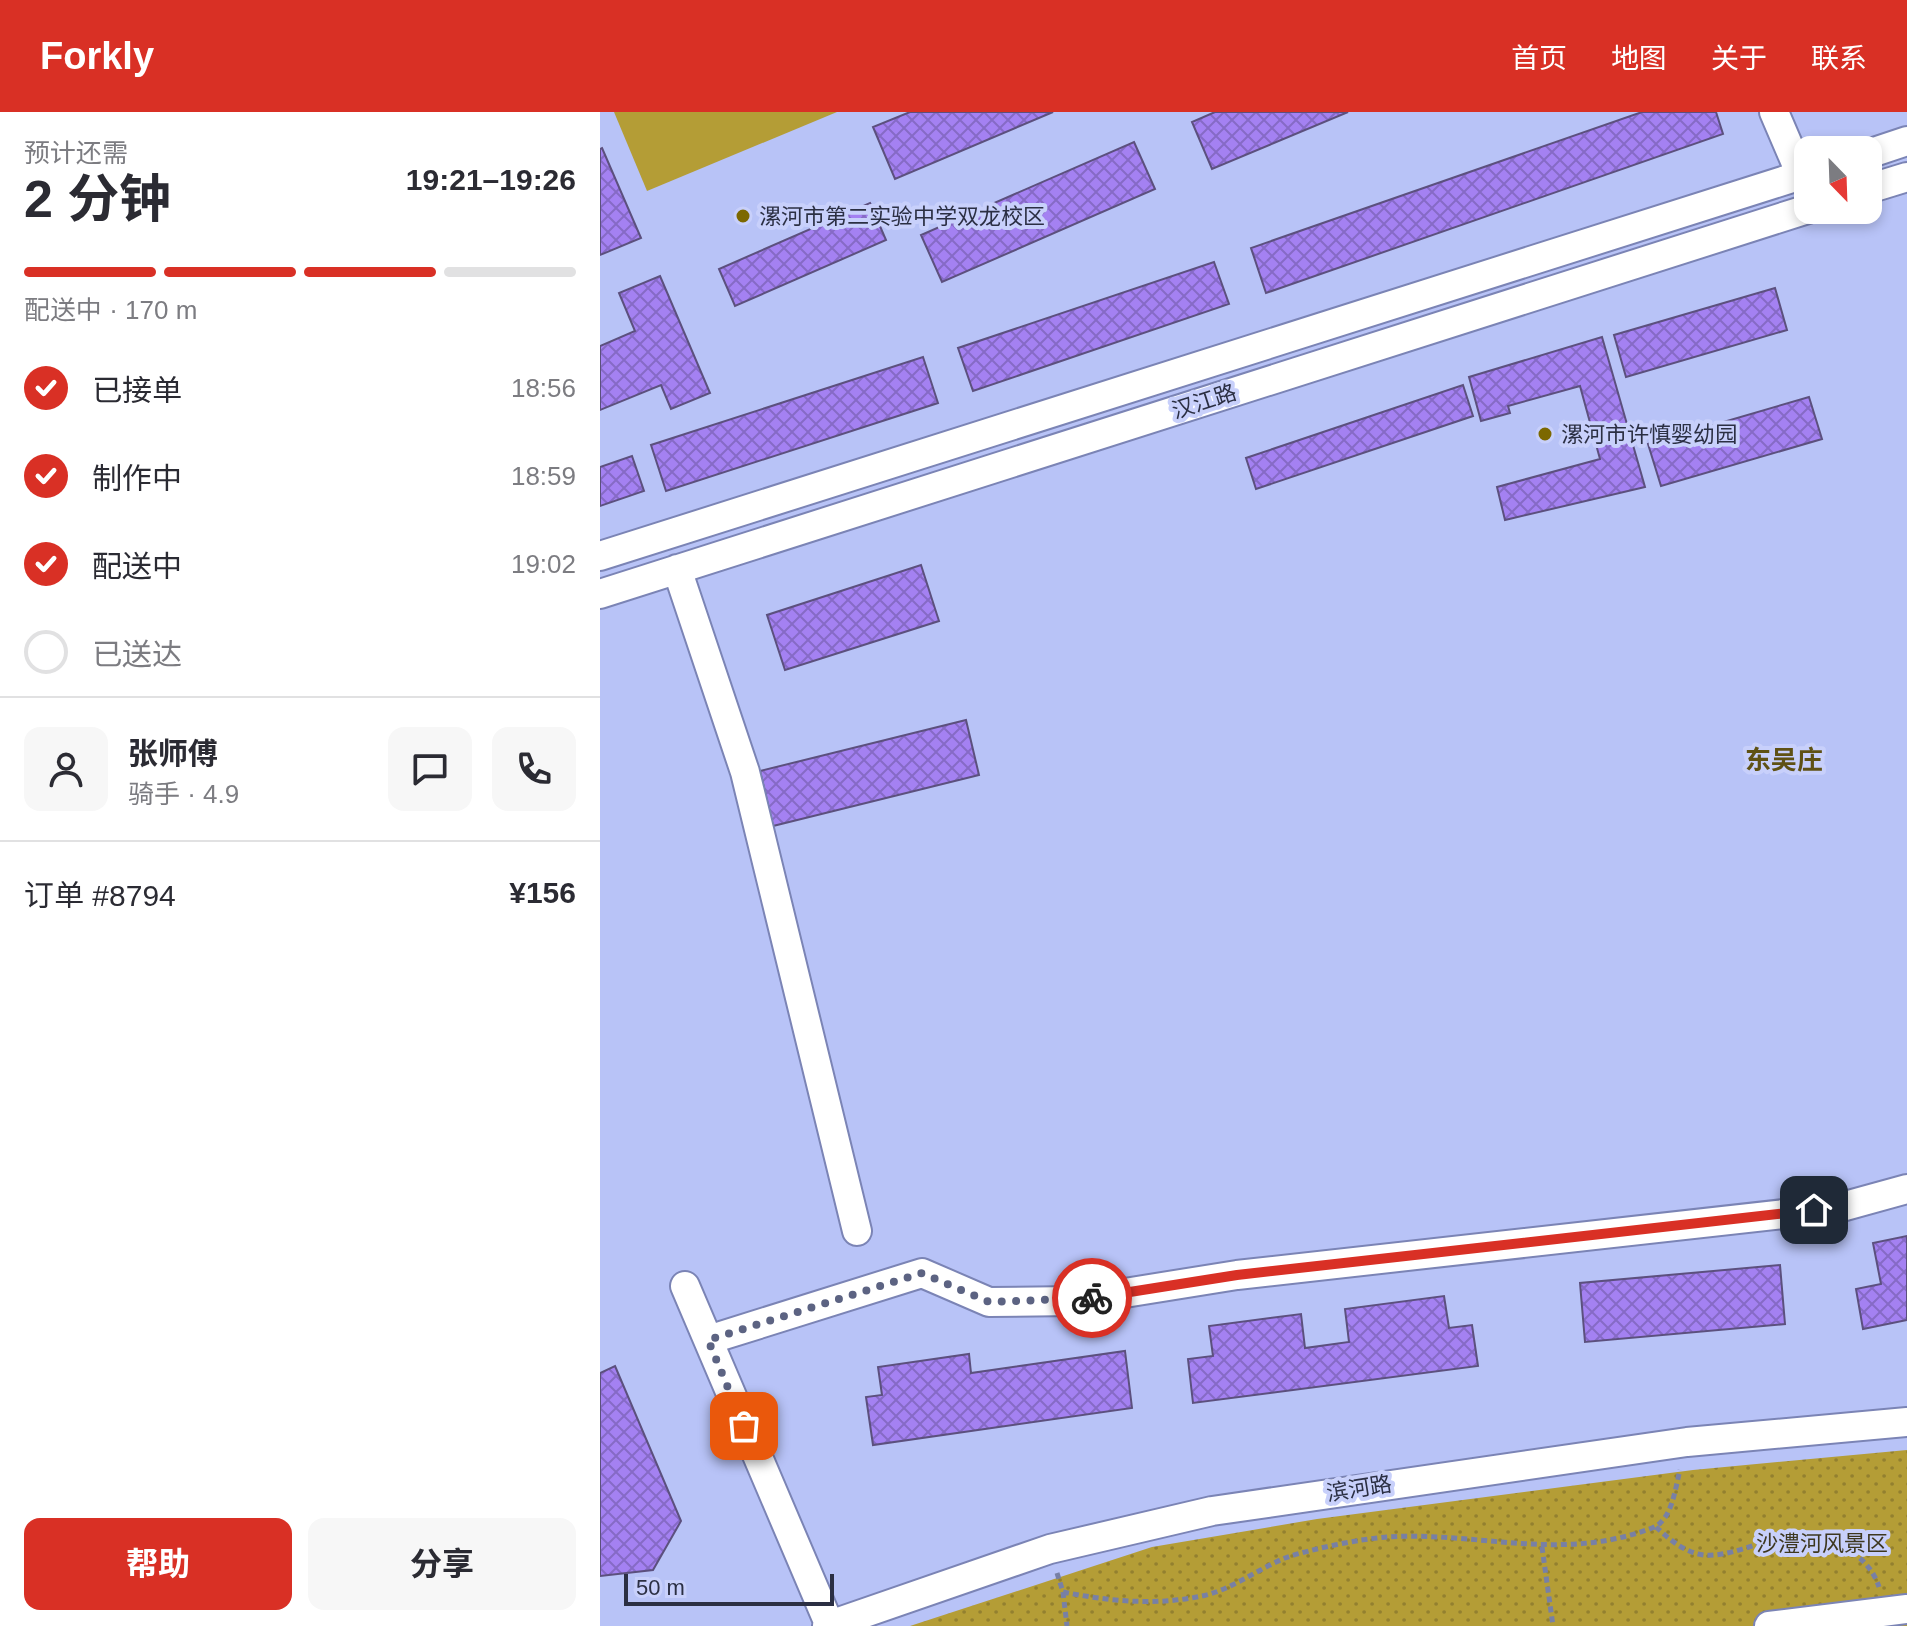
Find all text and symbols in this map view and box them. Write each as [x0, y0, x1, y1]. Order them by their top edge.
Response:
text: Forkly [40, 35, 154, 77]
text: 首页 [1511, 43, 1567, 74]
text: 地图 [1611, 43, 1667, 74]
text: 关于 [1711, 43, 1767, 74]
text: 联系 [1811, 43, 1867, 74]
north arrow [1794, 136, 1882, 224]
map controls [1794, 136, 1882, 224]
text: 预计还需 [24, 138, 128, 168]
text: 19:21–19:26 [406, 163, 576, 196]
text: 2 分钟 [24, 170, 171, 228]
place label: 漯河市第二实验中学双龙校区 [759, 204, 1045, 229]
marker: 漯河市第二实验中学双龙校区 [734, 207, 752, 225]
text: 配送中 · 170 m [24, 295, 197, 325]
icon: check [24, 366, 68, 410]
text: 18:56 [511, 373, 576, 403]
text: 已接单 [92, 374, 182, 407]
street label: 汉江路 [1169, 379, 1239, 424]
place label: 漯河市许慎婴幼园 [1561, 422, 1737, 447]
marker: 漯河市许慎婴幼园 [1536, 425, 1554, 443]
icon: check [24, 454, 68, 498]
text: 18:59 [511, 461, 576, 491]
text: 制作中 [92, 462, 182, 495]
icon: check [24, 542, 68, 586]
text: 19:02 [511, 549, 576, 579]
text: 配送中 [92, 550, 182, 583]
text: 已送达 [92, 638, 182, 671]
button: person [24, 727, 108, 811]
button: chat [388, 727, 472, 811]
button: phone [492, 727, 576, 811]
text: 张师傅 [128, 737, 218, 770]
district label: 东吴庄 [1745, 745, 1823, 775]
text: 骑手 · 4.9 [128, 779, 239, 809]
text: ¥156 [509, 876, 576, 909]
text: 订单 #8794 [24, 879, 176, 912]
pin [1780, 1176, 1848, 1244]
icon: home [1792, 1188, 1836, 1232]
courier [1052, 1258, 1132, 1338]
icon: bike [1070, 1276, 1114, 1320]
pin [710, 1392, 778, 1460]
icon: bag [722, 1404, 766, 1448]
street label: 滨河路 [1325, 1471, 1394, 1506]
button: 帮助 [24, 1518, 292, 1610]
button: 分享 [308, 1518, 576, 1610]
park label: 沙澧河风景区 [1756, 1531, 1888, 1556]
scale bar [624, 1570, 834, 1606]
text: 50 m [636, 1575, 685, 1600]

